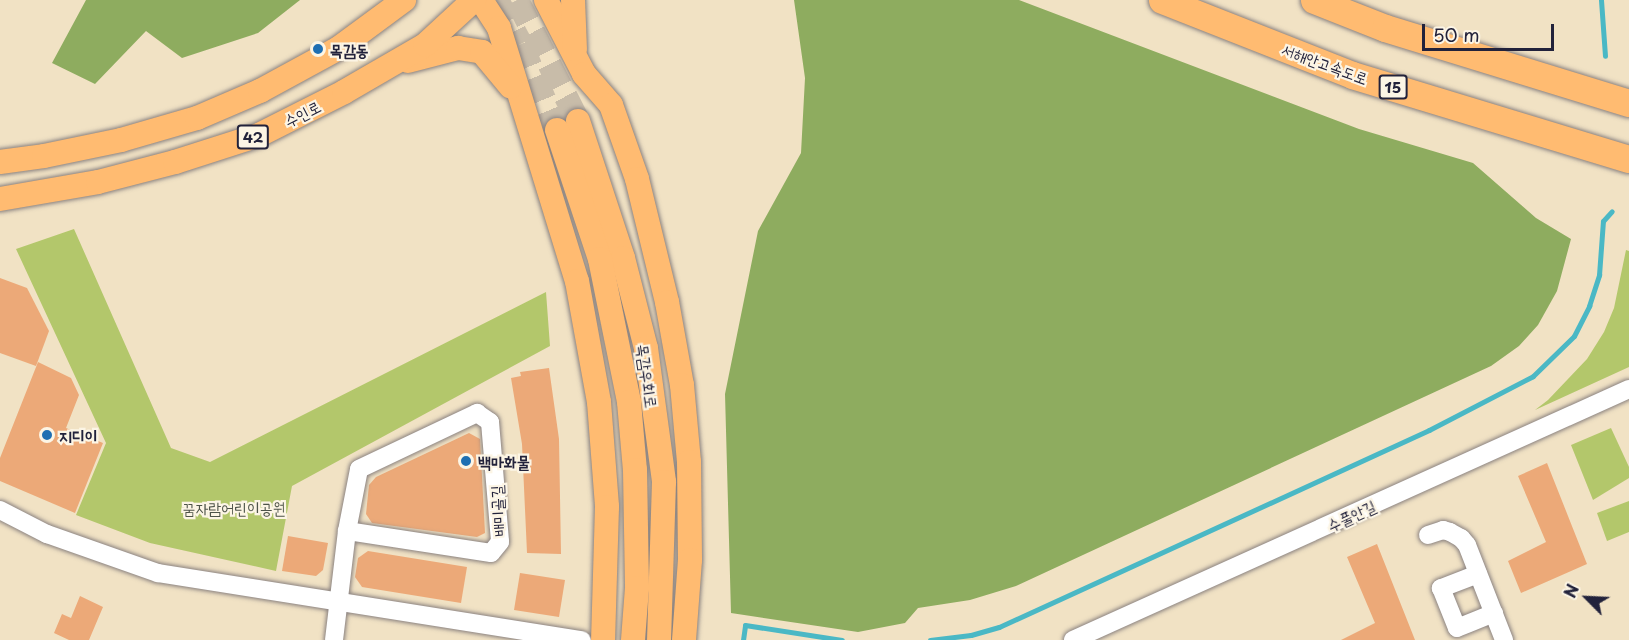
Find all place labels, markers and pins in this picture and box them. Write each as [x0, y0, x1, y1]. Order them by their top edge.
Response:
place label: 목감동 [330, 39, 369, 59]
marker: 목감동 [311, 42, 325, 56]
place label: 지디이 [59, 425, 98, 445]
marker: 지디이 [40, 428, 54, 442]
place label: 백마화물 [478, 451, 530, 471]
marker: 백마화물 [459, 454, 473, 468]

